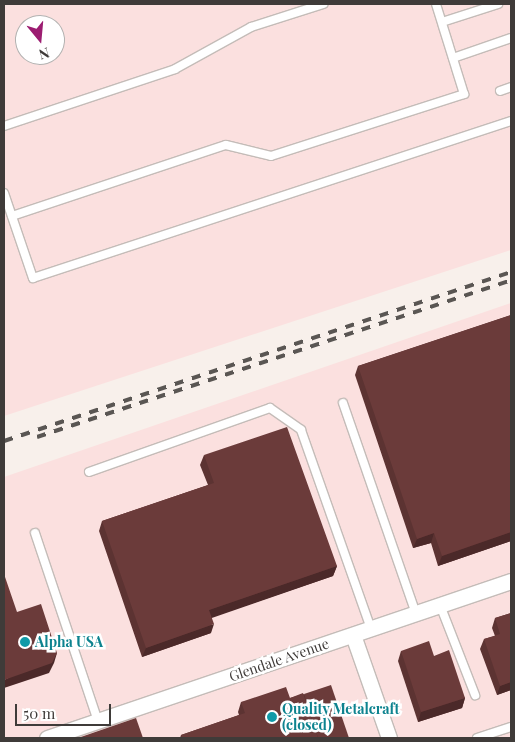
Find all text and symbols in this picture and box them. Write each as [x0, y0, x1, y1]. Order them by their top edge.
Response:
north arrow [15, 15, 65, 65]
text: N [37, 43, 52, 64]
place label: Alpha USA [35, 634, 103, 650]
street label: Glendale Avenue [227, 635, 331, 685]
marker: Alpha USA [19, 636, 31, 648]
scale bar [18, 694, 114, 726]
place label: Quality Metalcraft (closed) [282, 701, 400, 734]
text: 50 m [23, 703, 55, 723]
marker: Quality Metalcraft (closed) [266, 711, 278, 723]

